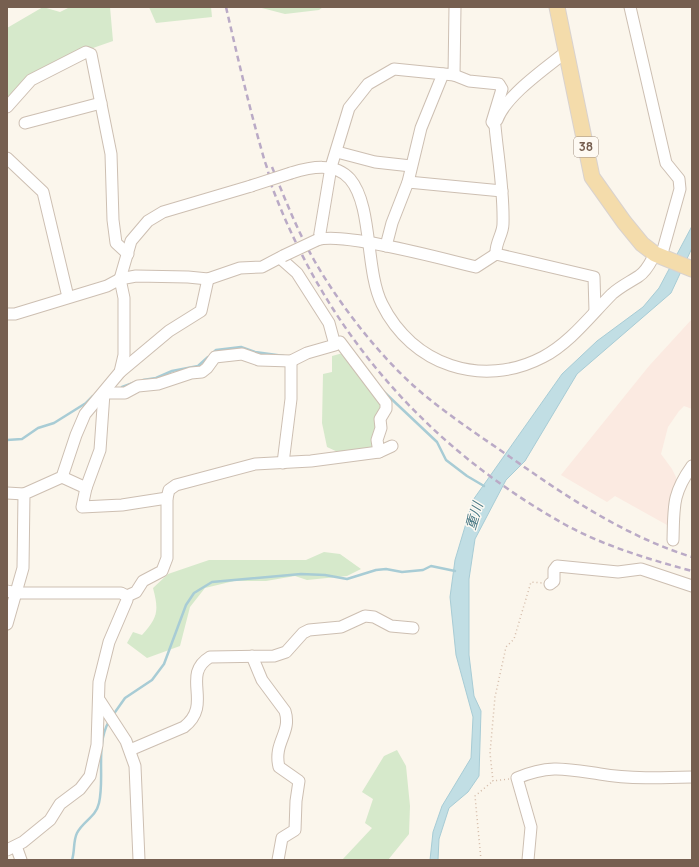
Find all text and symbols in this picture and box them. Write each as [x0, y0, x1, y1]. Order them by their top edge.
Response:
road number: 38 [574, 137, 598, 157]
water label: 重川 [460, 498, 487, 532]

